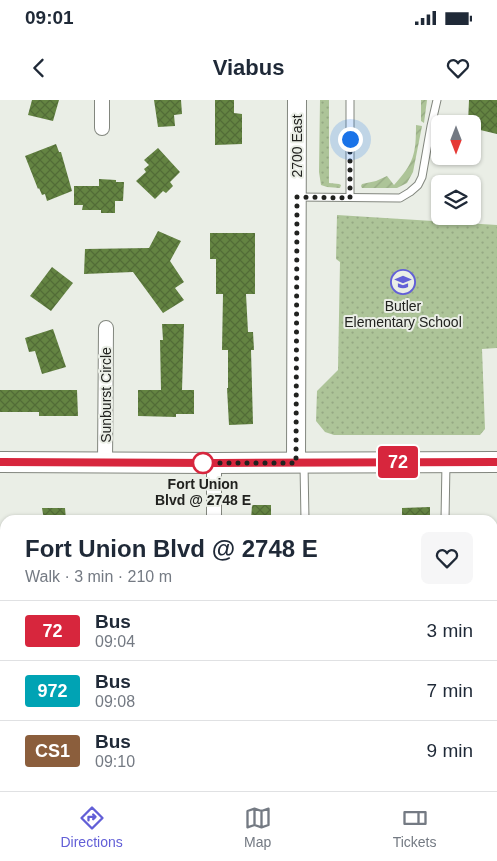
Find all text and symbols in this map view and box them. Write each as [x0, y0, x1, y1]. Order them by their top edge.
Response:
text: 09:01 [25, 7, 74, 28]
icon: back [25, 54, 53, 82]
icon: heart [444, 54, 472, 82]
text: Viabus [213, 55, 284, 80]
street label: 2700 East [289, 114, 305, 178]
north arrow [431, 115, 481, 165]
map controls [431, 115, 481, 225]
your location [338, 127, 363, 152]
button: layers [431, 175, 481, 225]
school or university icon: Butler Elementary School [390, 269, 416, 295]
place label: Butler Elementary School [344, 298, 462, 330]
street label: Sunburst Circle [98, 347, 114, 443]
line badge: 72 [376, 446, 420, 478]
marker: Fort Union Blvd @ 2748 E [192, 452, 214, 474]
text: 72 [388, 452, 408, 472]
place label: Fort Union Blvd @ 2748 E [155, 476, 251, 508]
button: heart [421, 532, 473, 584]
text: Fort Union Blvd @ 2748 E [25, 535, 318, 562]
text: Walk · 3 min · 210 m [25, 568, 172, 585]
text: Bus [95, 611, 131, 632]
text: 3 min [427, 620, 473, 641]
text: 72 [42, 621, 63, 641]
text: 09:04 [95, 633, 135, 650]
text: Bus [95, 671, 131, 692]
text: 7 min [427, 680, 473, 701]
text: 972 [37, 681, 68, 701]
text: 09:08 [95, 693, 135, 710]
text: Bus [95, 731, 131, 752]
text: 9 min [427, 740, 473, 761]
text: CS1 [35, 741, 70, 761]
text: 09:10 [95, 753, 135, 770]
tab: Directions [60, 804, 123, 850]
tab: Map [244, 804, 272, 850]
tab: Tickets [393, 804, 437, 850]

